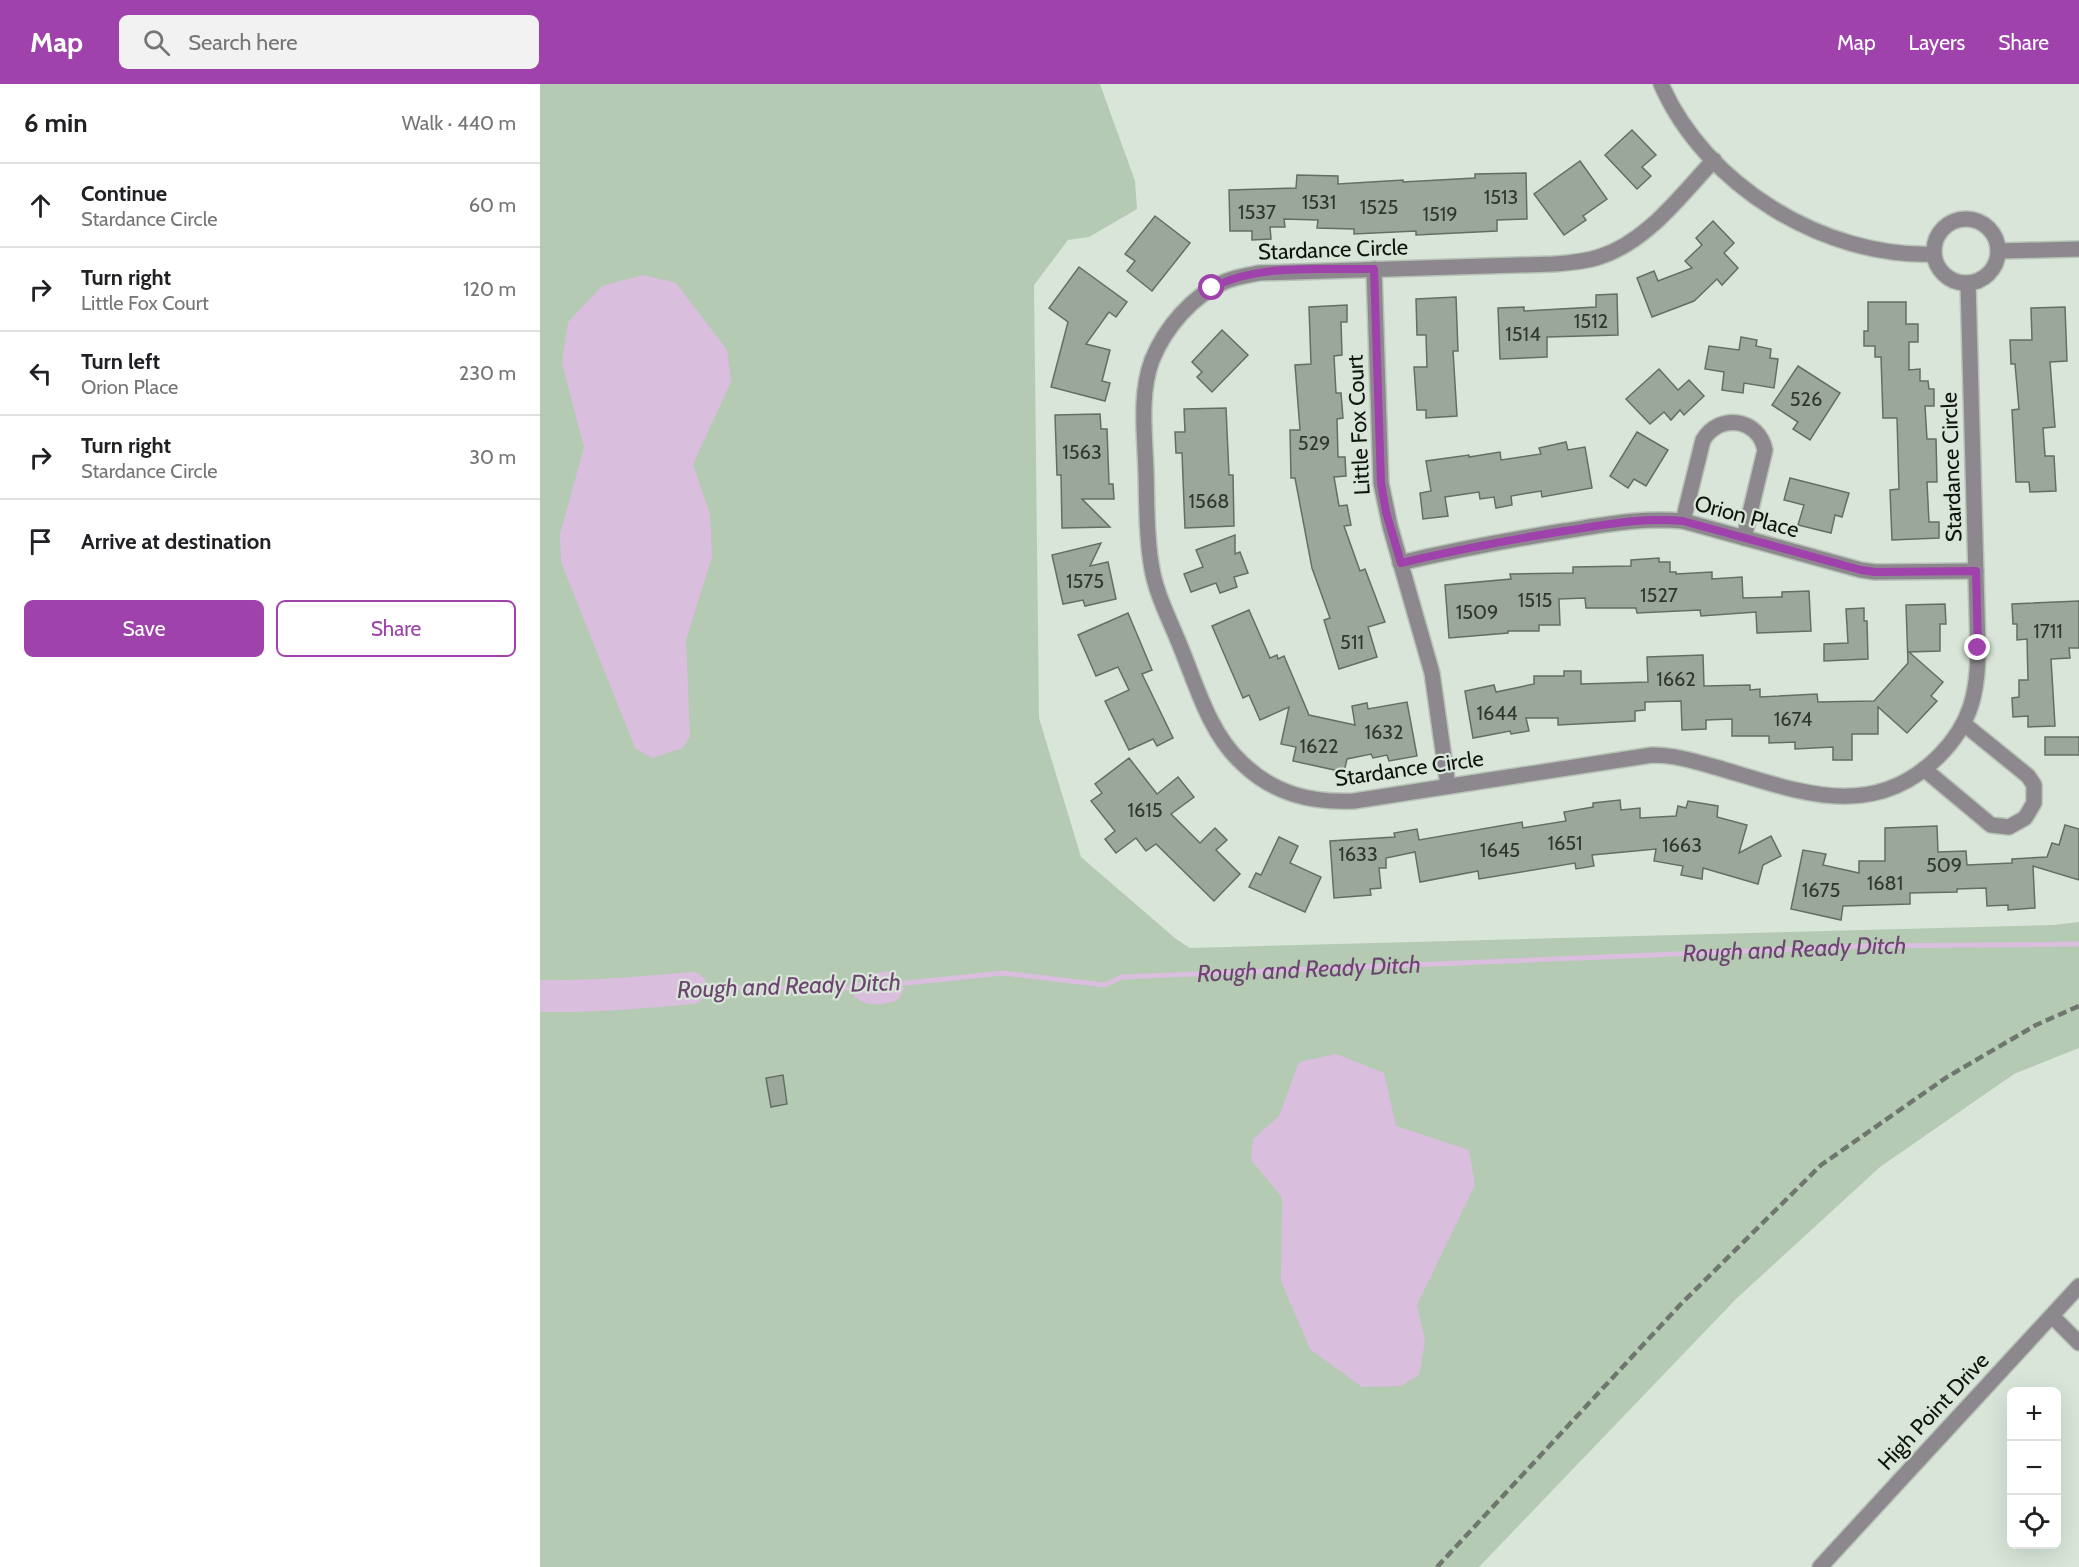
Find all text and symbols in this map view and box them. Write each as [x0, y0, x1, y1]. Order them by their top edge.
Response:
search box [119, 15, 539, 69]
text: Map [30, 25, 83, 59]
icon: search [140, 26, 173, 59]
text: Search here [188, 29, 297, 56]
text: Map [1837, 30, 1876, 55]
text: Layers [1909, 30, 1965, 55]
text: Share [1998, 30, 2049, 55]
text: 6 min [24, 107, 88, 139]
text: Walk · 440 m [402, 111, 516, 135]
text: Continue [81, 180, 167, 207]
house number: 1513 [1484, 185, 1518, 209]
icon: ahead [24, 189, 57, 222]
house number: 1531 [1302, 190, 1336, 214]
text: 60 m [469, 193, 516, 217]
house number: 1525 [1360, 195, 1398, 219]
house number: 1537 [1238, 200, 1276, 224]
house number: 1519 [1422, 202, 1458, 226]
text: Stardance Circle [81, 207, 218, 231]
street label: Stardance Circle [1258, 233, 1409, 266]
text: Turn right [81, 264, 171, 291]
icon: right [24, 273, 57, 306]
route start [1198, 274, 1224, 300]
text: 120 m [463, 277, 516, 301]
text: Little Fox Court [81, 291, 209, 315]
house number: 1512 [1574, 309, 1608, 333]
house number: 1514 [1505, 322, 1541, 346]
text: Turn left [81, 348, 160, 375]
street label: Little Fox Court [1341, 353, 1376, 496]
icon: left [24, 357, 57, 390]
text: 230 m [459, 361, 516, 385]
text: Orion Place [81, 375, 178, 399]
house number: 526 [1790, 387, 1822, 411]
street label: Stardance Circle [1935, 391, 1968, 542]
house number: 529 [1298, 431, 1330, 455]
text: Turn right [81, 432, 171, 459]
house number: 1563 [1062, 440, 1102, 464]
icon: right [24, 441, 57, 474]
text: 30 m [469, 445, 516, 469]
text: Stardance Circle [81, 459, 218, 483]
house number: 1568 [1189, 489, 1229, 513]
street label: Orion Place [1692, 490, 1802, 543]
icon: arrive [24, 525, 57, 558]
text: Arrive at destination [81, 528, 271, 555]
house number: 1575 [1066, 569, 1104, 593]
house number: 1527 [1640, 583, 1678, 607]
house number: 1515 [1518, 588, 1552, 612]
button: Save [24, 600, 264, 657]
button: Share [276, 600, 516, 657]
house number: 1509 [1456, 600, 1498, 624]
house number: 1711 [2033, 619, 2063, 643]
house number: 511 [1340, 630, 1364, 654]
route end [1964, 634, 1990, 660]
house number: 1662 [1656, 667, 1696, 691]
house number: 1644 [1477, 701, 1518, 725]
house number: 1674 [1774, 707, 1813, 731]
house number: 1632 [1364, 720, 1404, 744]
house number: 1622 [1300, 734, 1338, 758]
street label: Stardance Circle [1333, 745, 1485, 792]
house number: 1615 [1127, 798, 1163, 822]
house number: 1651 [1547, 831, 1583, 855]
house number: 1663 [1662, 833, 1702, 857]
house number: 1645 [1480, 838, 1520, 862]
house number: 1633 [1338, 842, 1378, 866]
house number: 509 [1926, 853, 1962, 877]
house number: 1681 [1867, 871, 1903, 895]
house number: 1675 [1802, 878, 1840, 902]
water label: Rough and Ready Ditch [1682, 931, 1907, 968]
water label: Rough and Ready Ditch [1196, 950, 1421, 988]
water label: Rough and Ready Ditch [677, 967, 901, 1004]
street label: High Point Drive [1872, 1347, 1995, 1476]
map controls [2007, 1387, 2061, 1549]
button: + [2007, 1387, 2061, 1441]
button: − [2007, 1441, 2061, 1495]
button: locate [2007, 1495, 2061, 1549]

